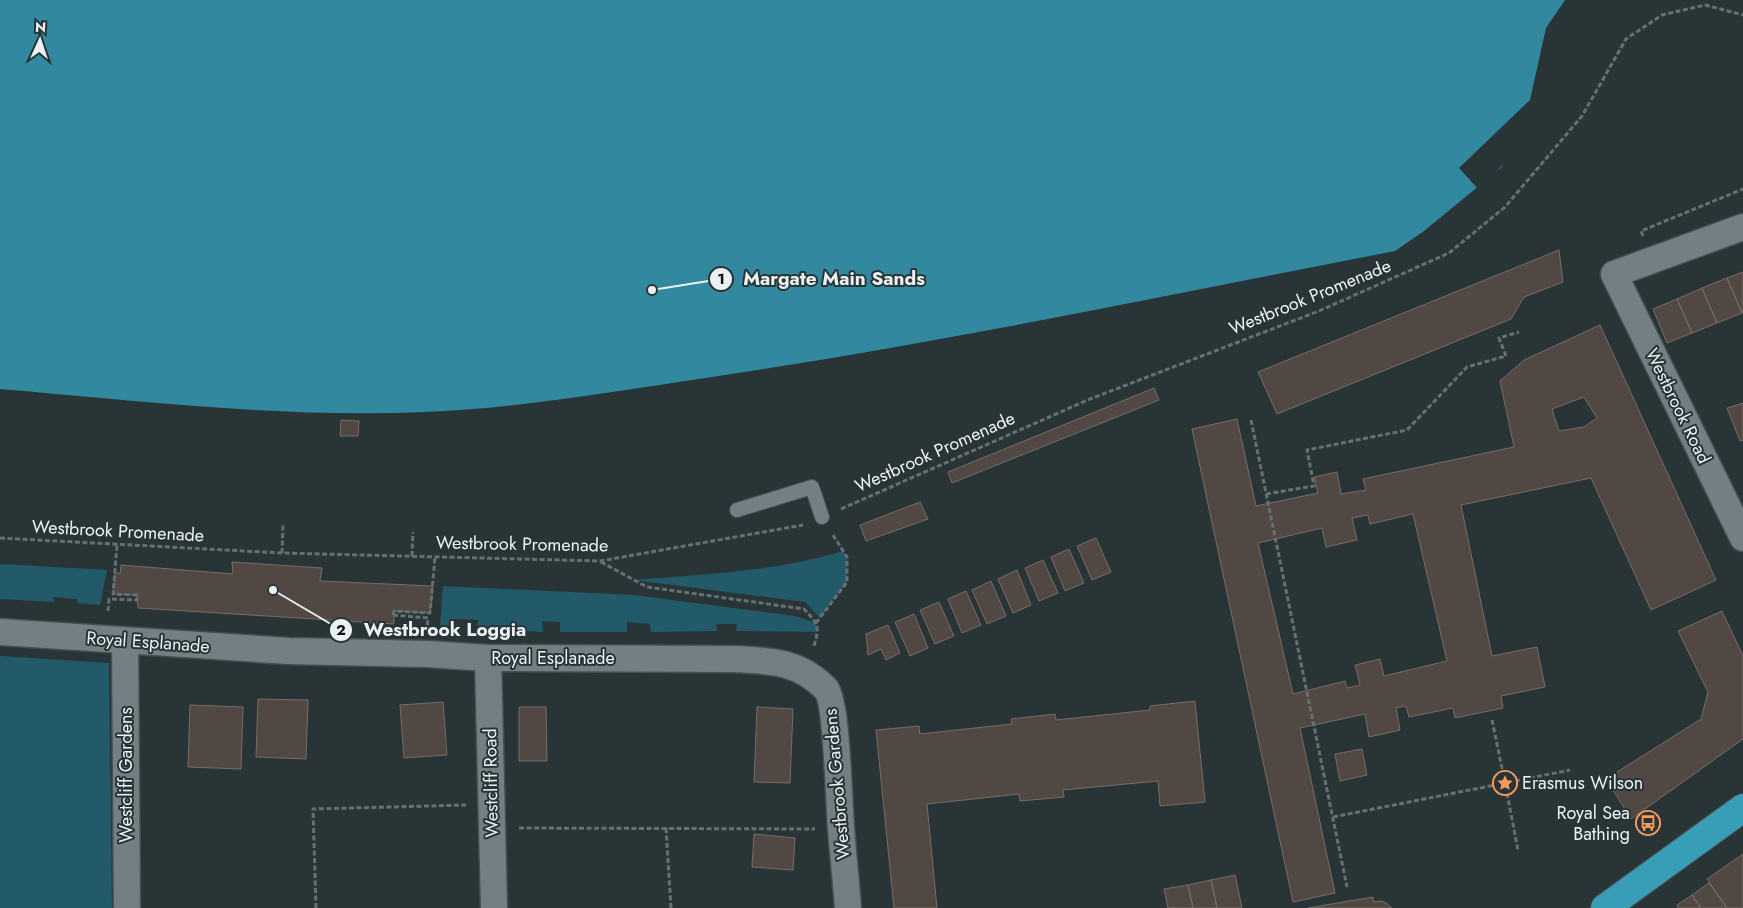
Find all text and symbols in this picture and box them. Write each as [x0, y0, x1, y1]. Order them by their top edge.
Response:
north arrow [15, 15, 65, 65]
text: N [35, 17, 47, 37]
street label: Westbrook Promenade [1225, 253, 1395, 341]
callout: Margate Main Sands [708, 262, 935, 296]
text: Margate Main Sands [743, 265, 925, 292]
text: 1 [717, 268, 725, 290]
street label: Westbrook Road [1639, 344, 1717, 468]
street label: Westbrook Promenade [851, 405, 1019, 499]
street label: Westbrook Promenade [31, 514, 205, 548]
street label: Westbrook Promenade [436, 529, 608, 559]
callout: Westbrook Loggia [329, 613, 536, 647]
text: Westbrook Loggia [364, 616, 526, 643]
text: 2 [336, 619, 346, 641]
street label: Royal Esplanade [85, 625, 211, 659]
street label: Royal Esplanade [491, 645, 615, 671]
street label: Westcliff Gardens [113, 707, 139, 843]
street label: Westbrook Gardens [817, 707, 857, 861]
street label: Westcliff Road [477, 728, 505, 838]
place icon: Erasmus Wilson [1492, 770, 1518, 796]
place label: Erasmus Wilson [1522, 770, 1643, 796]
place label: Royal Sea Bathing [1556, 800, 1630, 847]
bus stop icon: Royal Sea Bathing [1635, 810, 1661, 836]

